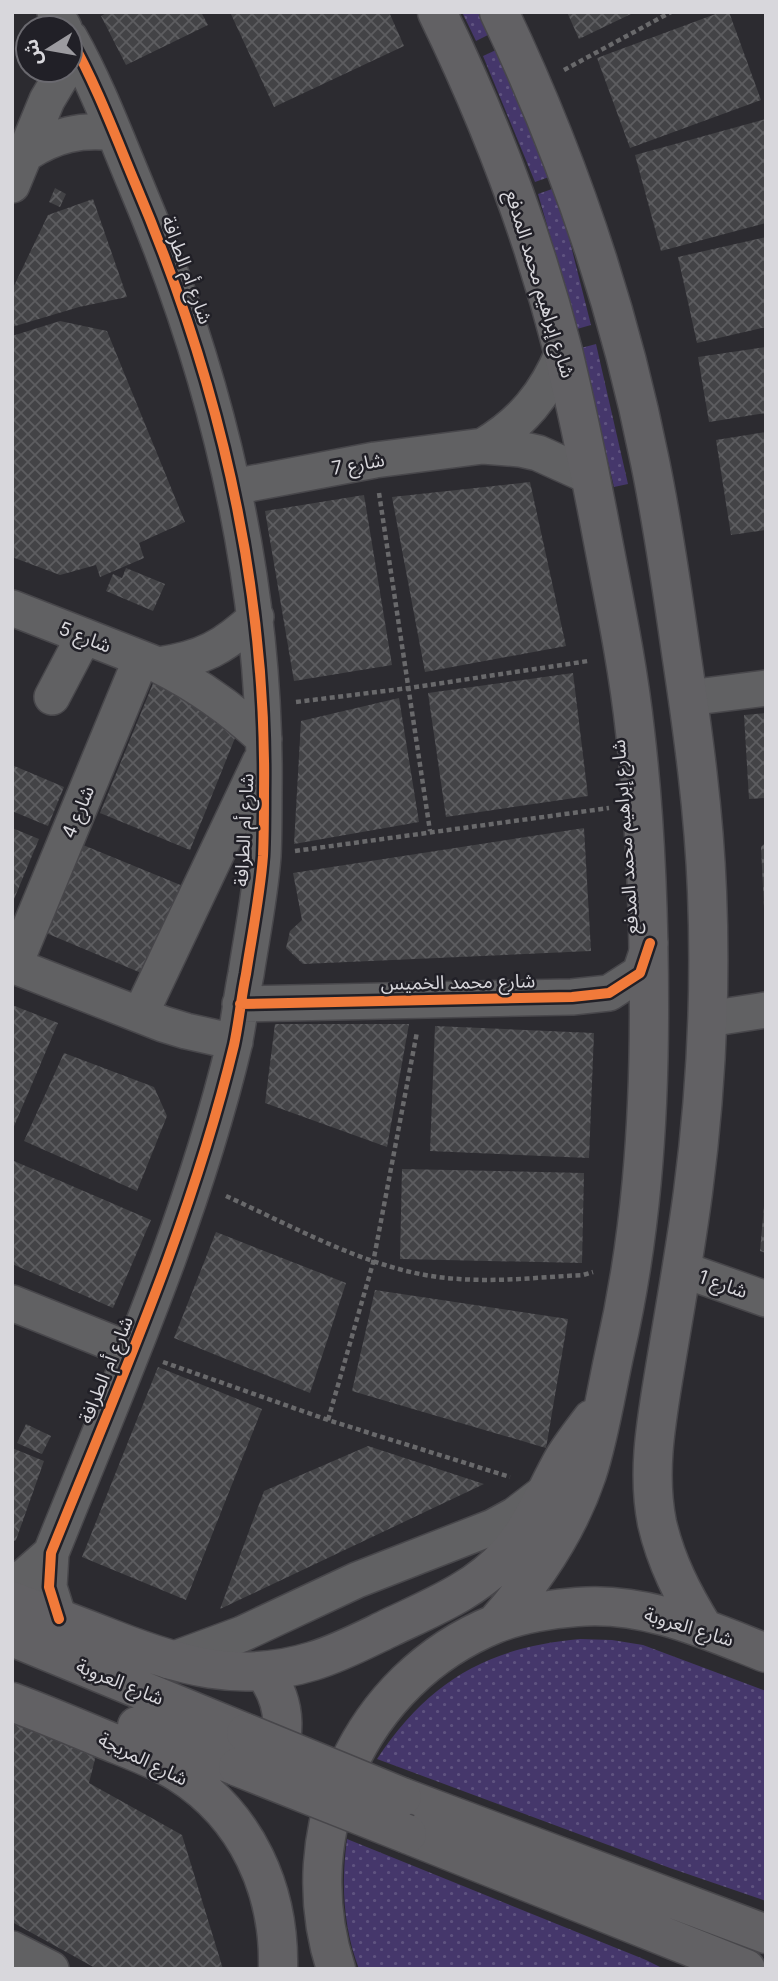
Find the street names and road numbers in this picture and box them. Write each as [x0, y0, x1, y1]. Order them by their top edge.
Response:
street label: شارع إبراهيم محمد المدفع [498, 187, 580, 382]
street label: شارع أم الطرافة [154, 213, 217, 328]
street label: شارع 7 [330, 448, 387, 482]
street label: شارع 5 [55, 617, 114, 659]
street label: شارع إبراهيم محمد المدفع [607, 739, 646, 935]
street label: شارع أم الطرافة [230, 773, 261, 888]
street label: شارع 4 [57, 782, 101, 842]
street label: شارع محمد الخميس [380, 969, 536, 997]
street label: شارع 1 [695, 1265, 750, 1305]
street label: شارع أم الطرافة [74, 1313, 141, 1428]
street label: شارع العروبة [641, 1603, 736, 1653]
street label: شارع العروبة [72, 1654, 167, 1712]
street label: شارع المريجة [94, 1727, 192, 1792]

